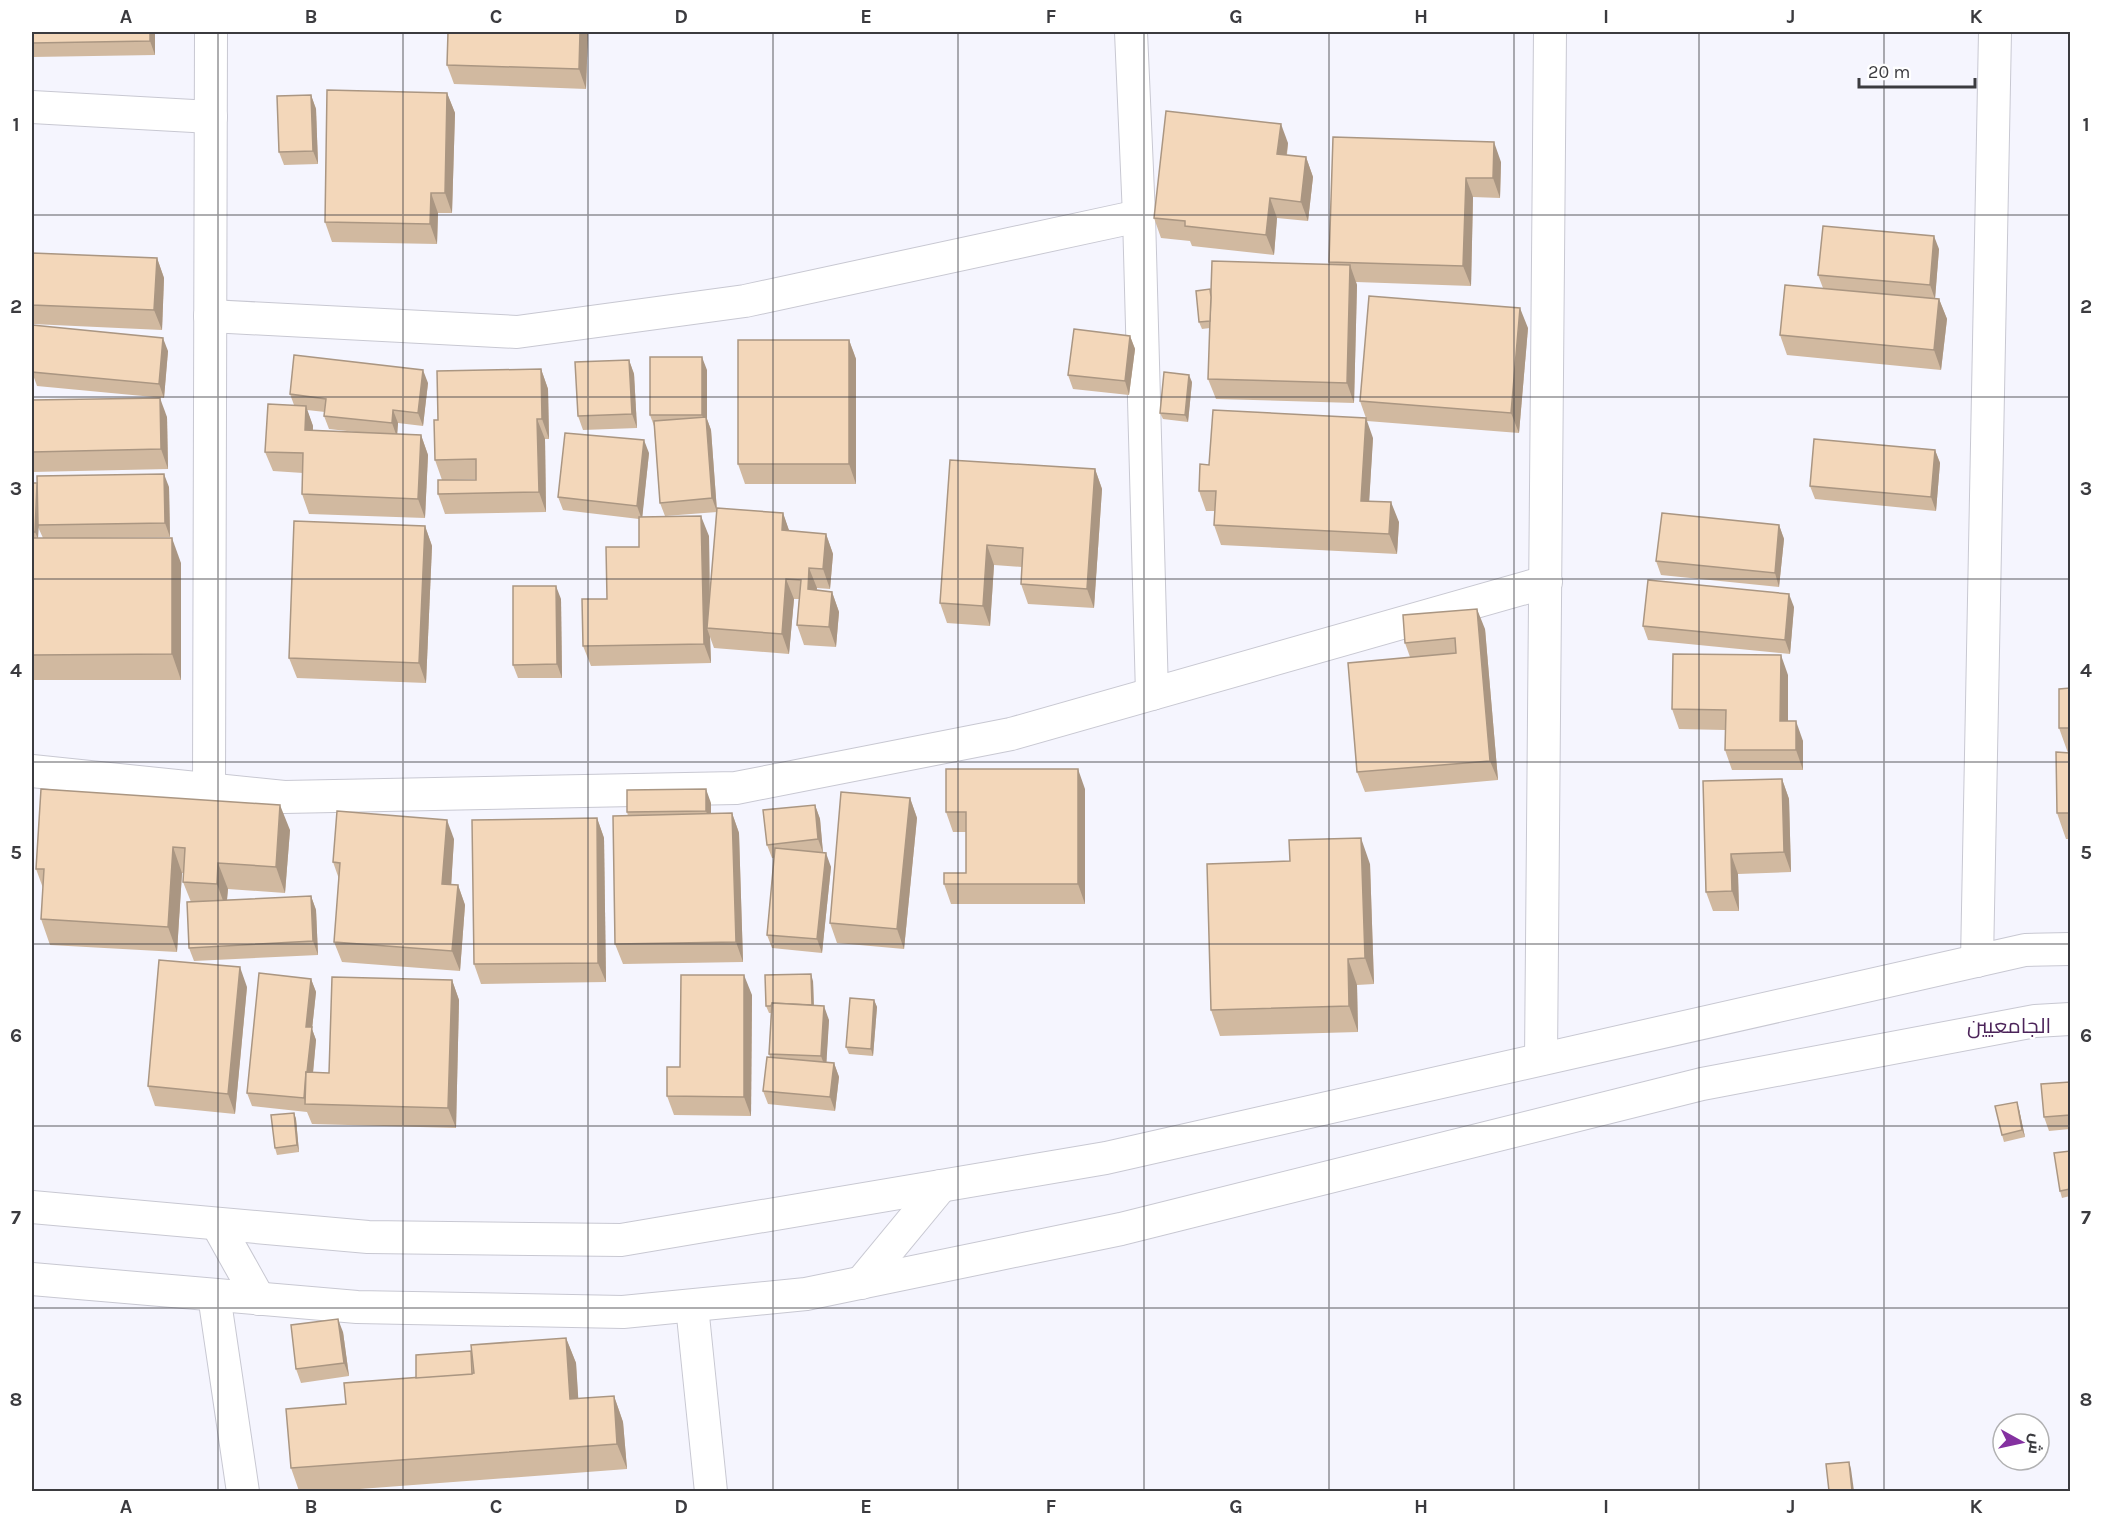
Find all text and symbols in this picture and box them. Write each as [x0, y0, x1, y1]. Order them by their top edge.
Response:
text: A [120, 5, 133, 28]
text: B [305, 5, 317, 28]
text: C [490, 5, 502, 28]
text: D [674, 5, 688, 28]
text: E [860, 5, 872, 28]
text: F [1046, 5, 1057, 28]
text: G [1229, 5, 1243, 28]
text: H [1414, 5, 1428, 28]
text: I [1603, 5, 1609, 28]
text: J [1787, 5, 1795, 28]
text: K [1969, 5, 1983, 28]
scale bar [1859, 51, 1974, 89]
text: 20 m [1868, 61, 1910, 83]
text: 1 [12, 113, 20, 136]
text: 1 [2082, 113, 2090, 136]
text: 2 [10, 295, 22, 318]
text: 2 [2080, 295, 2092, 318]
text: 3 [10, 477, 22, 500]
text: 3 [2080, 477, 2092, 500]
text: 4 [10, 659, 22, 682]
text: 4 [2080, 659, 2092, 682]
text: 5 [10, 841, 22, 864]
text: 5 [2080, 841, 2092, 864]
district label: الجامعيين [1967, 1014, 2051, 1039]
text: 6 [10, 1024, 22, 1047]
text: 6 [2080, 1024, 2092, 1047]
text: 7 [11, 1206, 21, 1229]
text: 7 [2081, 1206, 2091, 1229]
text: 8 [10, 1388, 22, 1411]
text: 8 [2080, 1388, 2092, 1411]
north arrow [1991, 1412, 2051, 1472]
text: ش [2025, 1433, 2046, 1456]
text: A [120, 1495, 133, 1518]
text: B [305, 1495, 317, 1518]
text: C [490, 1495, 502, 1518]
text: D [674, 1495, 688, 1518]
text: E [860, 1495, 872, 1518]
text: F [1046, 1495, 1057, 1518]
text: G [1229, 1495, 1243, 1518]
text: H [1414, 1495, 1428, 1518]
text: I [1603, 1495, 1609, 1518]
text: J [1787, 1495, 1795, 1518]
text: K [1969, 1495, 1983, 1518]

